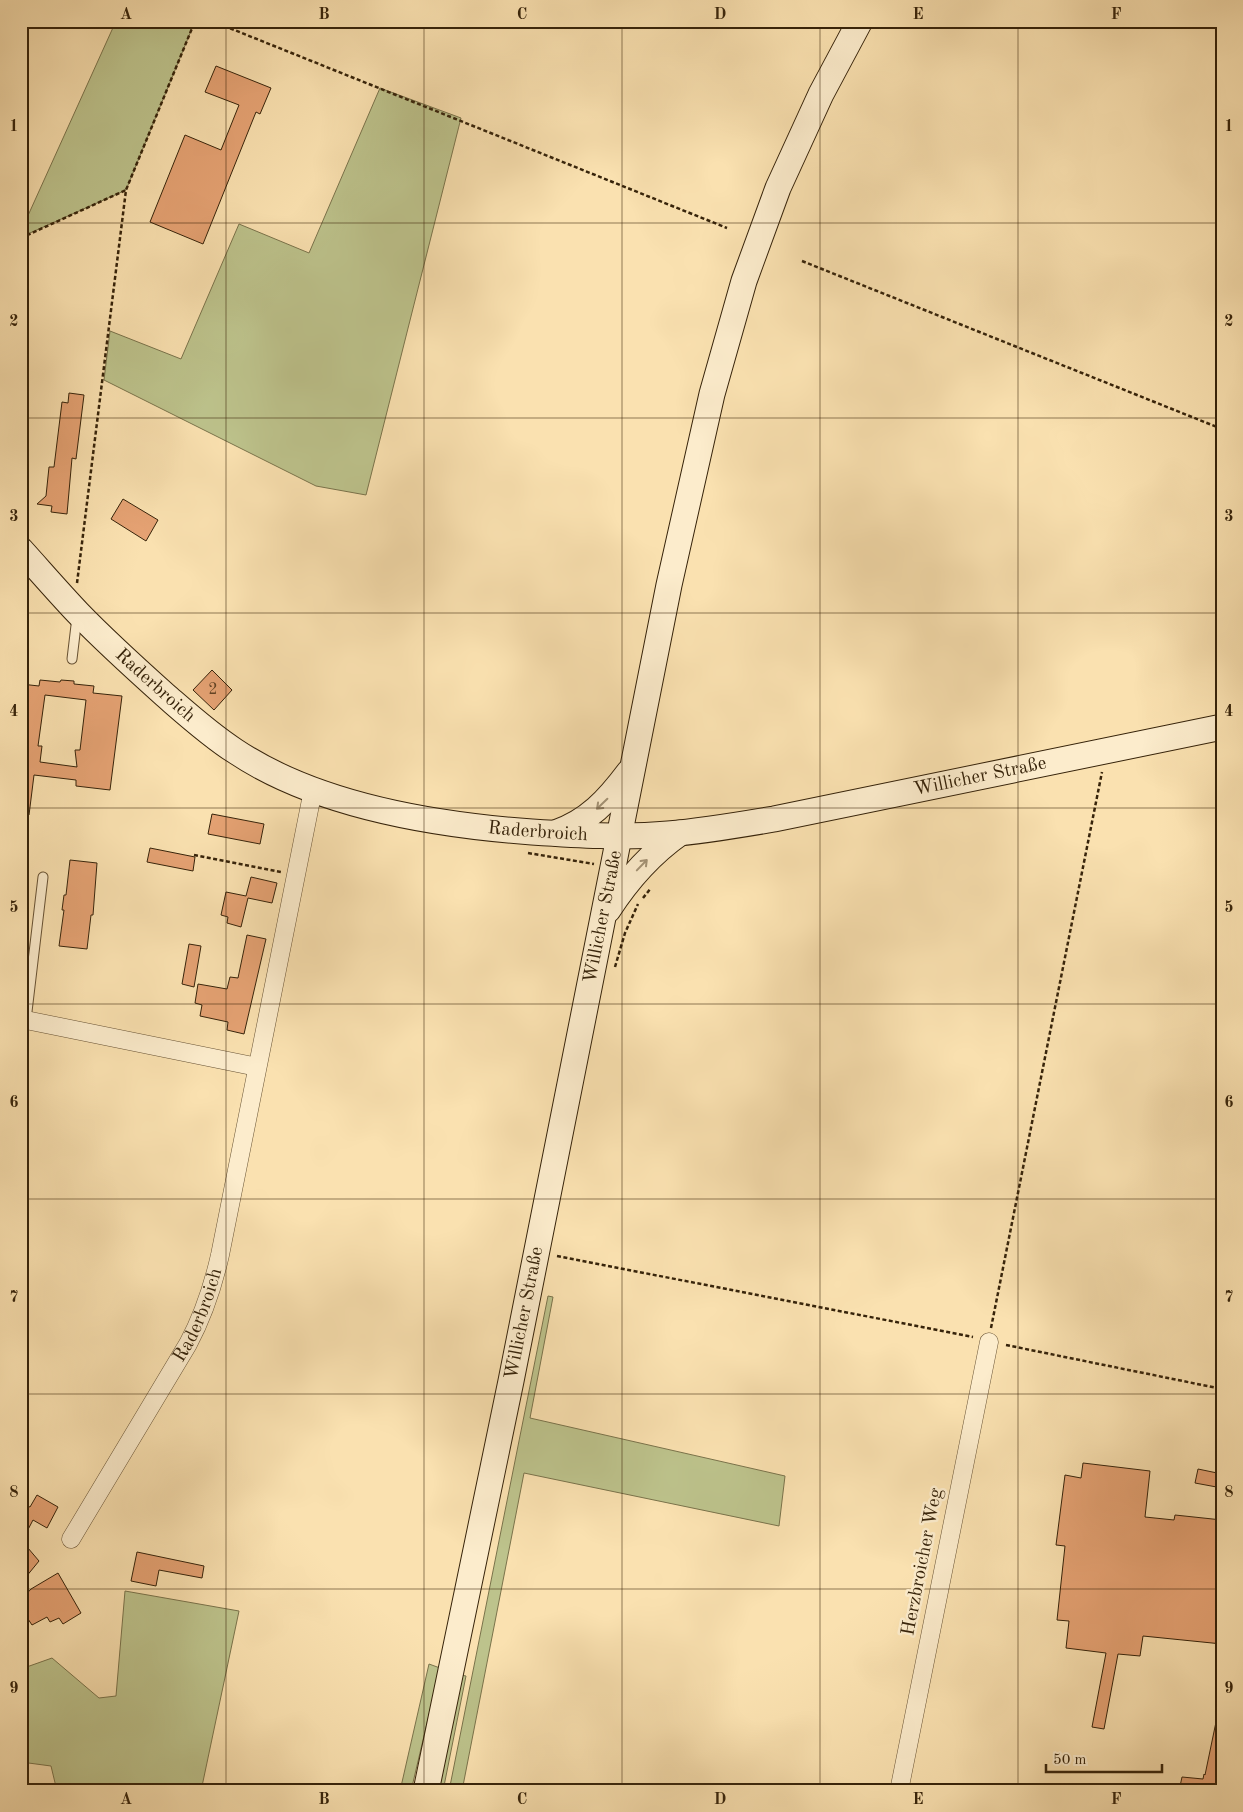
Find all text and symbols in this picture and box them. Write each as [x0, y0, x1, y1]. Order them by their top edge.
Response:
text: A [120, 7, 132, 23]
text: B [318, 7, 330, 23]
text: C [517, 7, 527, 23]
text: D [714, 7, 726, 23]
text: E [912, 7, 924, 23]
text: F [1111, 7, 1122, 23]
text: 1 [9, 119, 19, 135]
text: 1 [1224, 119, 1234, 135]
text: 2 [9, 314, 19, 330]
text: 2 [1224, 314, 1234, 330]
text: 3 [9, 509, 19, 525]
text: 3 [1224, 509, 1234, 525]
street label: Raderbroich [111, 645, 199, 726]
house number: 2 [208, 682, 218, 698]
text: 4 [9, 704, 19, 720]
text: 4 [1224, 704, 1234, 720]
street label: Willicher Straße [912, 754, 1048, 800]
one-way arrow [596, 798, 608, 810]
street label: Raderbroich [487, 819, 588, 845]
street label: Willicher Straße [581, 849, 626, 985]
one-way arrow [636, 859, 648, 871]
text: 5 [9, 900, 19, 916]
text: 5 [1224, 900, 1234, 916]
text: 6 [9, 1095, 19, 1111]
text: 6 [1224, 1095, 1234, 1111]
street label: Willicher Straße [502, 1245, 547, 1381]
street label: Raderbroich [170, 1266, 226, 1366]
text: 7 [9, 1290, 19, 1306]
text: 7 [1224, 1290, 1234, 1306]
text: 8 [9, 1485, 19, 1501]
text: 8 [1224, 1485, 1234, 1501]
street label: Herzbroicher Weg [899, 1486, 947, 1637]
text: 9 [9, 1681, 19, 1697]
text: 9 [1224, 1681, 1234, 1697]
scale bar [1046, 1742, 1162, 1774]
text: 50 m [1053, 1753, 1087, 1768]
text: A [120, 1792, 132, 1808]
text: B [318, 1792, 330, 1808]
text: C [517, 1792, 527, 1808]
text: D [714, 1792, 726, 1808]
text: E [912, 1792, 924, 1808]
text: F [1111, 1792, 1122, 1808]

